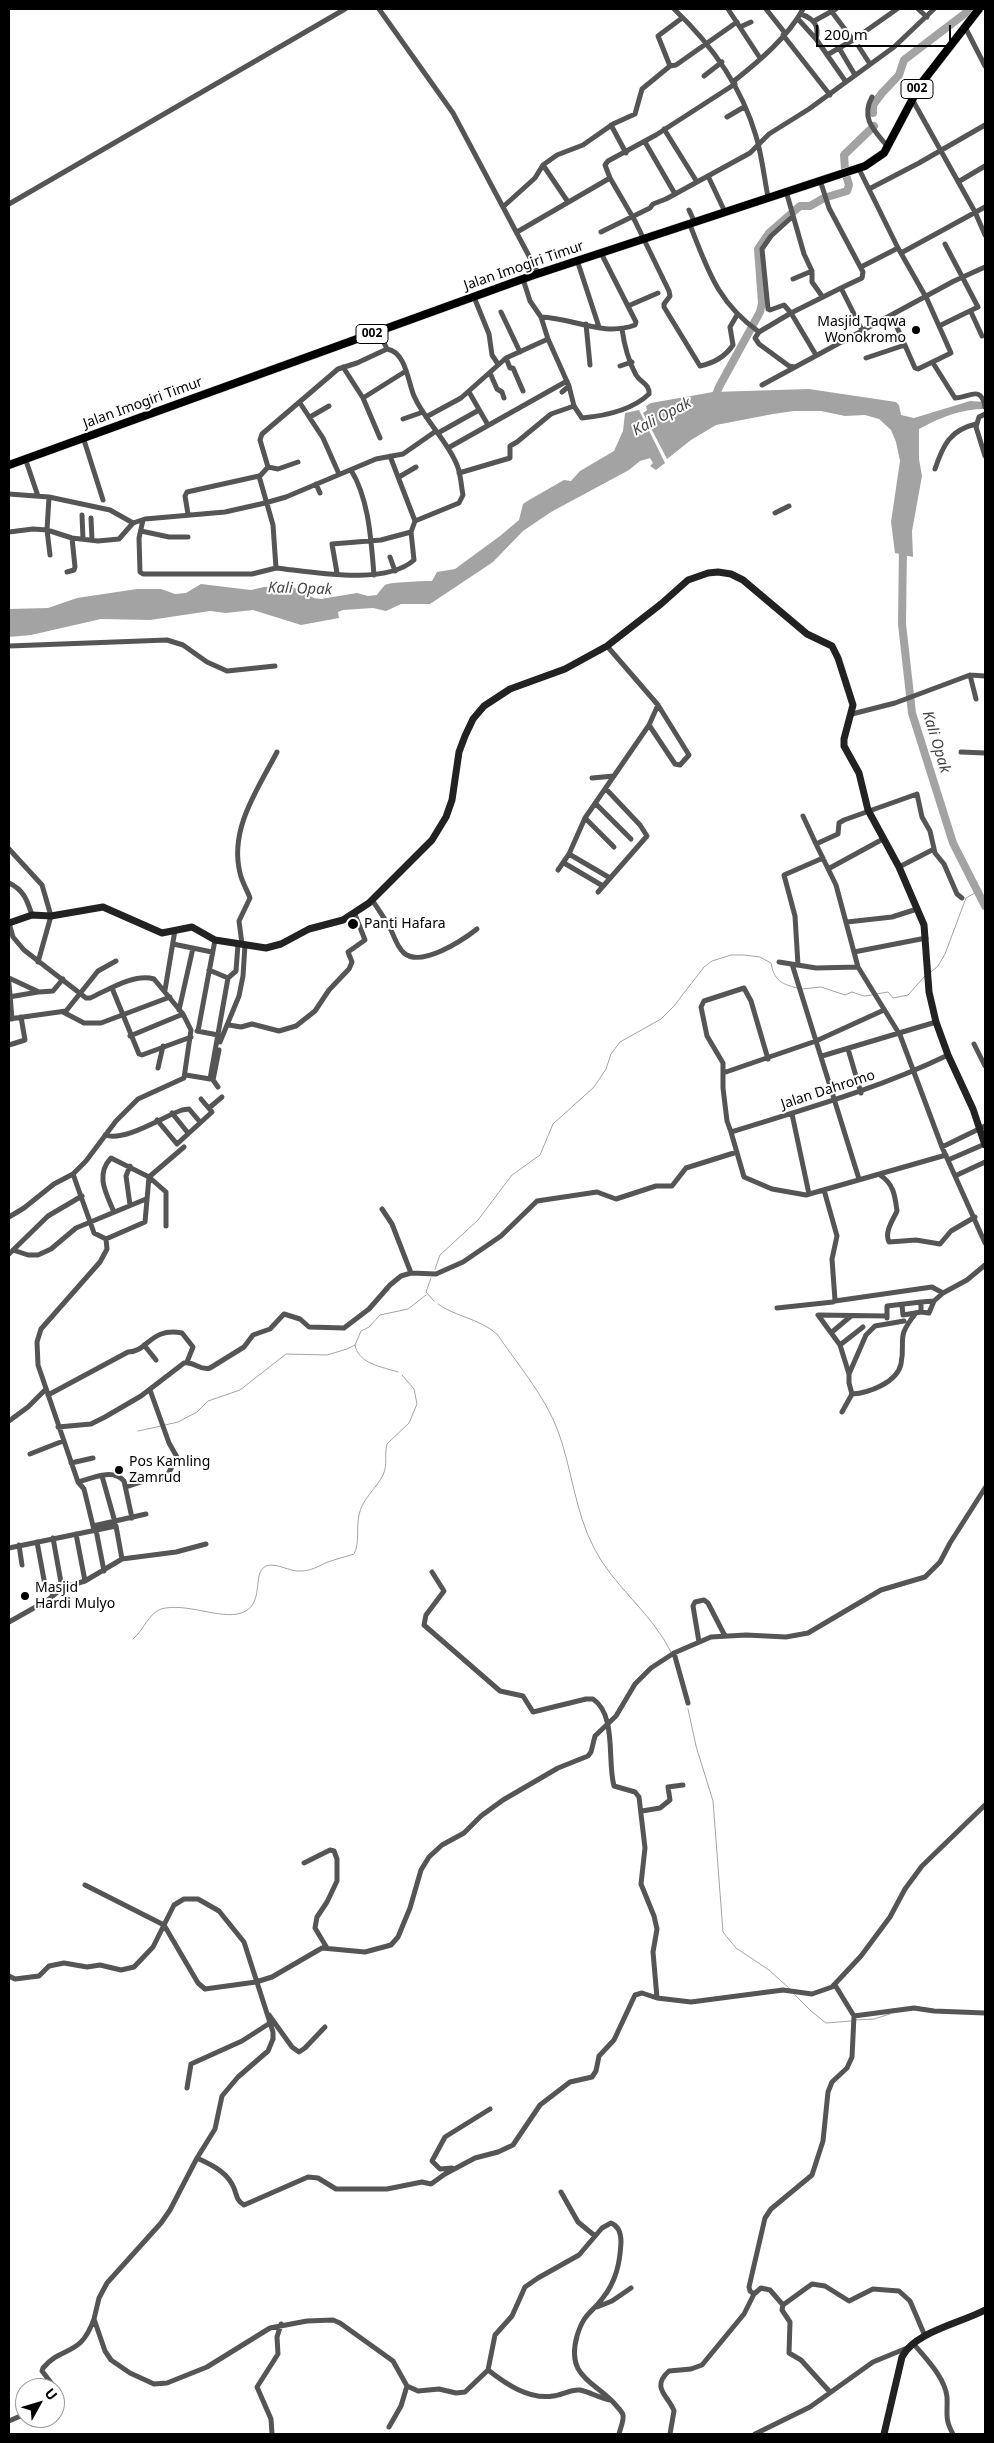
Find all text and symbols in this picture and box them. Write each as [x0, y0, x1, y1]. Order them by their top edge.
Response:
scale bar [819, 15, 954, 47]
text: 200 m [824, 24, 868, 44]
road number: 002 [901, 80, 933, 98]
street label: Jalan Imogiri Timur [462, 238, 586, 294]
place label: Masjid Taqwa Wonokromo [817, 314, 906, 347]
road number: 002 [356, 324, 388, 344]
marker: Masjid Taqwa Wonokromo [910, 324, 922, 336]
street label: Jalan Imogiri Timur [81, 374, 205, 432]
water label: Kali Opak [630, 394, 694, 440]
water label: Kali Opak [268, 579, 332, 599]
water label: Kali Opak [918, 709, 954, 775]
place label: Panti Hafara [364, 916, 446, 932]
marker: Panti Hafara [346, 917, 360, 931]
street label: Jalan Dahromo [779, 1067, 877, 1113]
place label: Pos Kamling Zamrud [129, 1454, 210, 1486]
marker: Pos Kamling Zamrud [113, 1464, 125, 1476]
place label: Masjid Hardi Mulyo [35, 1580, 115, 1612]
marker: Masjid Hardi Mulyo [19, 1590, 31, 1602]
north arrow [15, 2378, 65, 2428]
text: U [41, 2384, 62, 2404]

